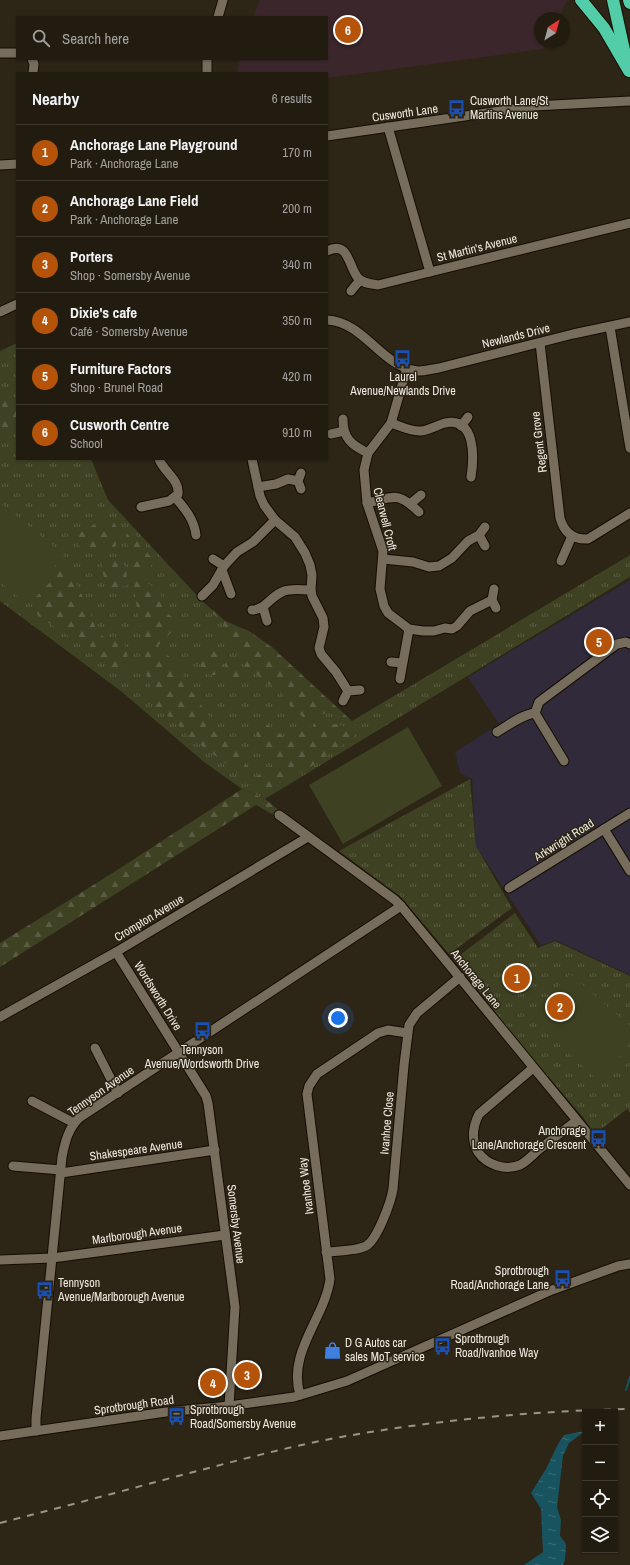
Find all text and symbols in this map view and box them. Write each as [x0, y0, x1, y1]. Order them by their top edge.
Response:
north arrow [534, 12, 570, 48]
pin: 6 [335, 15, 361, 45]
search box [16, 16, 328, 60]
icon: search [30, 27, 52, 49]
text: Search here [62, 28, 129, 49]
text: Nearby [32, 87, 79, 110]
text: 6 results [272, 90, 312, 107]
place label: Cusworth Lane/St Martins Avenue [470, 93, 548, 123]
bus stop icon: Cusworth Lane/St Martins Avenue [447, 98, 467, 118]
street label: Cusworth Lane [371, 100, 439, 126]
text: Anchorage Lane Playground [70, 134, 237, 155]
text: 1 [42, 144, 48, 161]
text: 170 m [282, 144, 312, 161]
text: Park · Anchorage Lane [70, 155, 178, 172]
text: Anchorage Lane Field [70, 190, 199, 211]
text: 2 [42, 200, 48, 217]
text: 200 m [282, 200, 312, 217]
text: Park · Anchorage Lane [70, 211, 178, 228]
street label: St Martin's Avenue [435, 230, 519, 266]
text: Porters [70, 246, 113, 267]
text: 3 [42, 256, 48, 273]
text: 340 m [282, 256, 312, 273]
text: Shop · Somersby Avenue [70, 267, 190, 284]
text: Dixie's cafe [70, 302, 137, 323]
text: 4 [42, 312, 48, 329]
text: 350 m [282, 312, 312, 329]
street label: Newlands Drive [480, 320, 552, 352]
text: Café · Somersby Avenue [70, 323, 188, 340]
bus stop icon: Laurel Avenue/Newlands Drive [393, 348, 413, 368]
text: Furniture Factors [70, 358, 171, 379]
text: 5 [42, 368, 48, 385]
text: 420 m [282, 368, 312, 385]
place label: Laurel Avenue/Newlands Drive [349, 369, 456, 399]
text: Shop · Brunel Road [70, 379, 163, 396]
street label: Regent Grove [527, 411, 551, 473]
text: Cusworth Centre [70, 414, 169, 435]
text: 6 [42, 424, 48, 441]
text: 910 m [282, 424, 312, 441]
text: School [70, 435, 103, 452]
street label: Clearwell Croft [369, 486, 401, 552]
pin: 5 [586, 627, 612, 657]
street label: Arkwright Road [530, 815, 597, 865]
street label: Crompton Avenue [111, 891, 187, 945]
street label: Anchorage Lane [446, 945, 505, 1012]
street label: Wordsworth Drive [130, 958, 186, 1034]
pin: 1 [504, 963, 530, 993]
pin: 2 [547, 992, 573, 1022]
your location [328, 1008, 348, 1028]
bus stop icon: Tennyson Avenue/Wordsworth Drive [192, 1021, 212, 1041]
place label: Tennyson Avenue/Wordsworth Drive [144, 1042, 259, 1072]
street label: Tennyson Avenue [65, 1062, 137, 1120]
street label: Ivanhoe Close [376, 1091, 398, 1155]
place label: Anchorage Lane/Anchorage Crescent [472, 1123, 586, 1153]
bus stop icon: Anchorage Lane/Anchorage Crescent [589, 1128, 609, 1148]
street label: Shakespeare Avenue [89, 1136, 183, 1164]
street label: Ivanhoe Way [295, 1157, 317, 1215]
street label: Somersby Avenue [223, 1183, 249, 1265]
street label: Marlborough Avenue [91, 1220, 183, 1248]
place label: Sprotbrough Road/Anchorage Lane [451, 1263, 549, 1293]
bus stop icon: Sprotbrough Road/Anchorage Lane [552, 1268, 572, 1288]
place label: Tennyson Avenue/Marlborough Avenue [57, 1275, 185, 1305]
bus stop icon: Tennyson Avenue/Marlborough Avenue [35, 1280, 55, 1300]
place label: Sprotbrough Road/Ivanhoe Way [455, 1331, 538, 1361]
place label: D G Autos car sales MoT service [345, 1335, 425, 1365]
bus stop icon: Sprotbrough Road/Ivanhoe Way [432, 1336, 452, 1356]
shop icon: D G Autos car sales MoT service [322, 1340, 342, 1360]
pin: 3 [234, 1360, 260, 1390]
pin: 4 [200, 1368, 226, 1398]
street label: Sprotbrough Road [93, 1391, 175, 1419]
place label: Sprotbrough Road/Somersby Avenue [190, 1402, 296, 1432]
bus stop icon: Sprotbrough Road/Somersby Avenue [167, 1407, 187, 1427]
map controls [582, 1409, 618, 1553]
button: + [582, 1409, 618, 1445]
button: − [582, 1445, 618, 1481]
button: locate [582, 1481, 618, 1517]
button: layers [582, 1517, 618, 1553]

